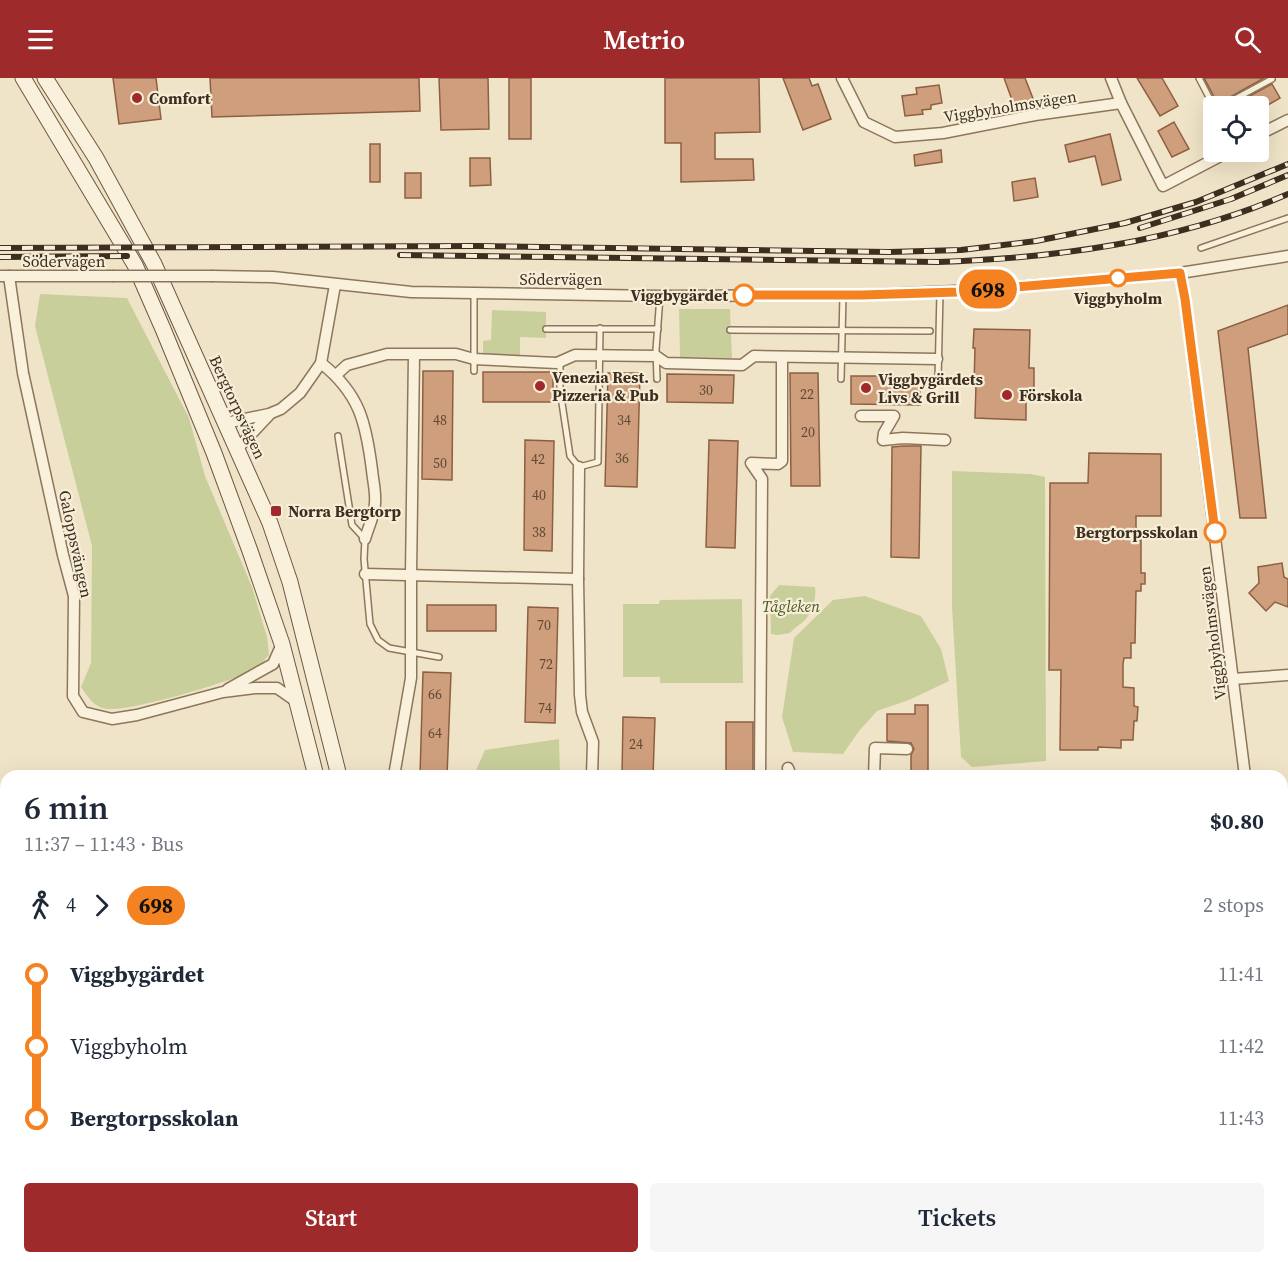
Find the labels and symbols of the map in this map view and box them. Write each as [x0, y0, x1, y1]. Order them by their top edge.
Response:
street label: Viggbyholmsvägen [942, 85, 1078, 127]
place label: Comfort [149, 87, 211, 109]
marker: Comfort [130, 91, 144, 105]
street label: Södervägen [23, 250, 106, 272]
street label: Södervägen [520, 268, 603, 290]
marker: Viggbyholm [1109, 269, 1127, 287]
line badge: 698 [954, 270, 1022, 308]
place label: Viggbygärdet [630, 284, 728, 306]
marker: Viggbygärdet [733, 284, 755, 306]
place label: Viggbyholm [1074, 287, 1163, 309]
street label: Bergtorpsvägen [204, 352, 272, 463]
place label: Venezia Rest. Pizzeria & Pub [552, 366, 659, 406]
place label: Viggbygärdets Livs & Grill [878, 368, 983, 408]
marker: Venezia Rest. Pizzeria & Pub [533, 379, 547, 393]
house number: 30 [699, 380, 713, 400]
marker: Viggbygärdets Livs & Grill [859, 381, 873, 395]
house number: 22 [800, 384, 814, 404]
place label: Förskola [1019, 384, 1083, 406]
marker: Förskola [1000, 388, 1014, 402]
house number: 48 [433, 410, 447, 430]
house number: 34 [617, 410, 631, 430]
house number: 20 [801, 422, 815, 442]
house number: 36 [615, 448, 629, 468]
house number: 42 [531, 449, 545, 469]
house number: 50 [433, 453, 447, 473]
house number: 40 [532, 485, 546, 505]
street label: Galoppsvängen [54, 488, 98, 600]
place label: Norra Bergtorp [288, 500, 401, 522]
marker: Norra Bergtorp [269, 504, 283, 518]
place label: Bergtorpsskolan [1075, 521, 1198, 543]
marker: Bergtorpsskolan [1204, 521, 1226, 543]
house number: 38 [532, 522, 546, 542]
street label: Viggbyholmsvägen [1193, 565, 1231, 701]
park label: Tågleken [762, 595, 820, 617]
house number: 70 [537, 615, 551, 635]
house number: 72 [539, 654, 553, 674]
house number: 66 [428, 684, 442, 704]
house number: 74 [538, 698, 552, 718]
house number: 64 [428, 723, 442, 743]
house number: 24 [629, 734, 643, 754]

